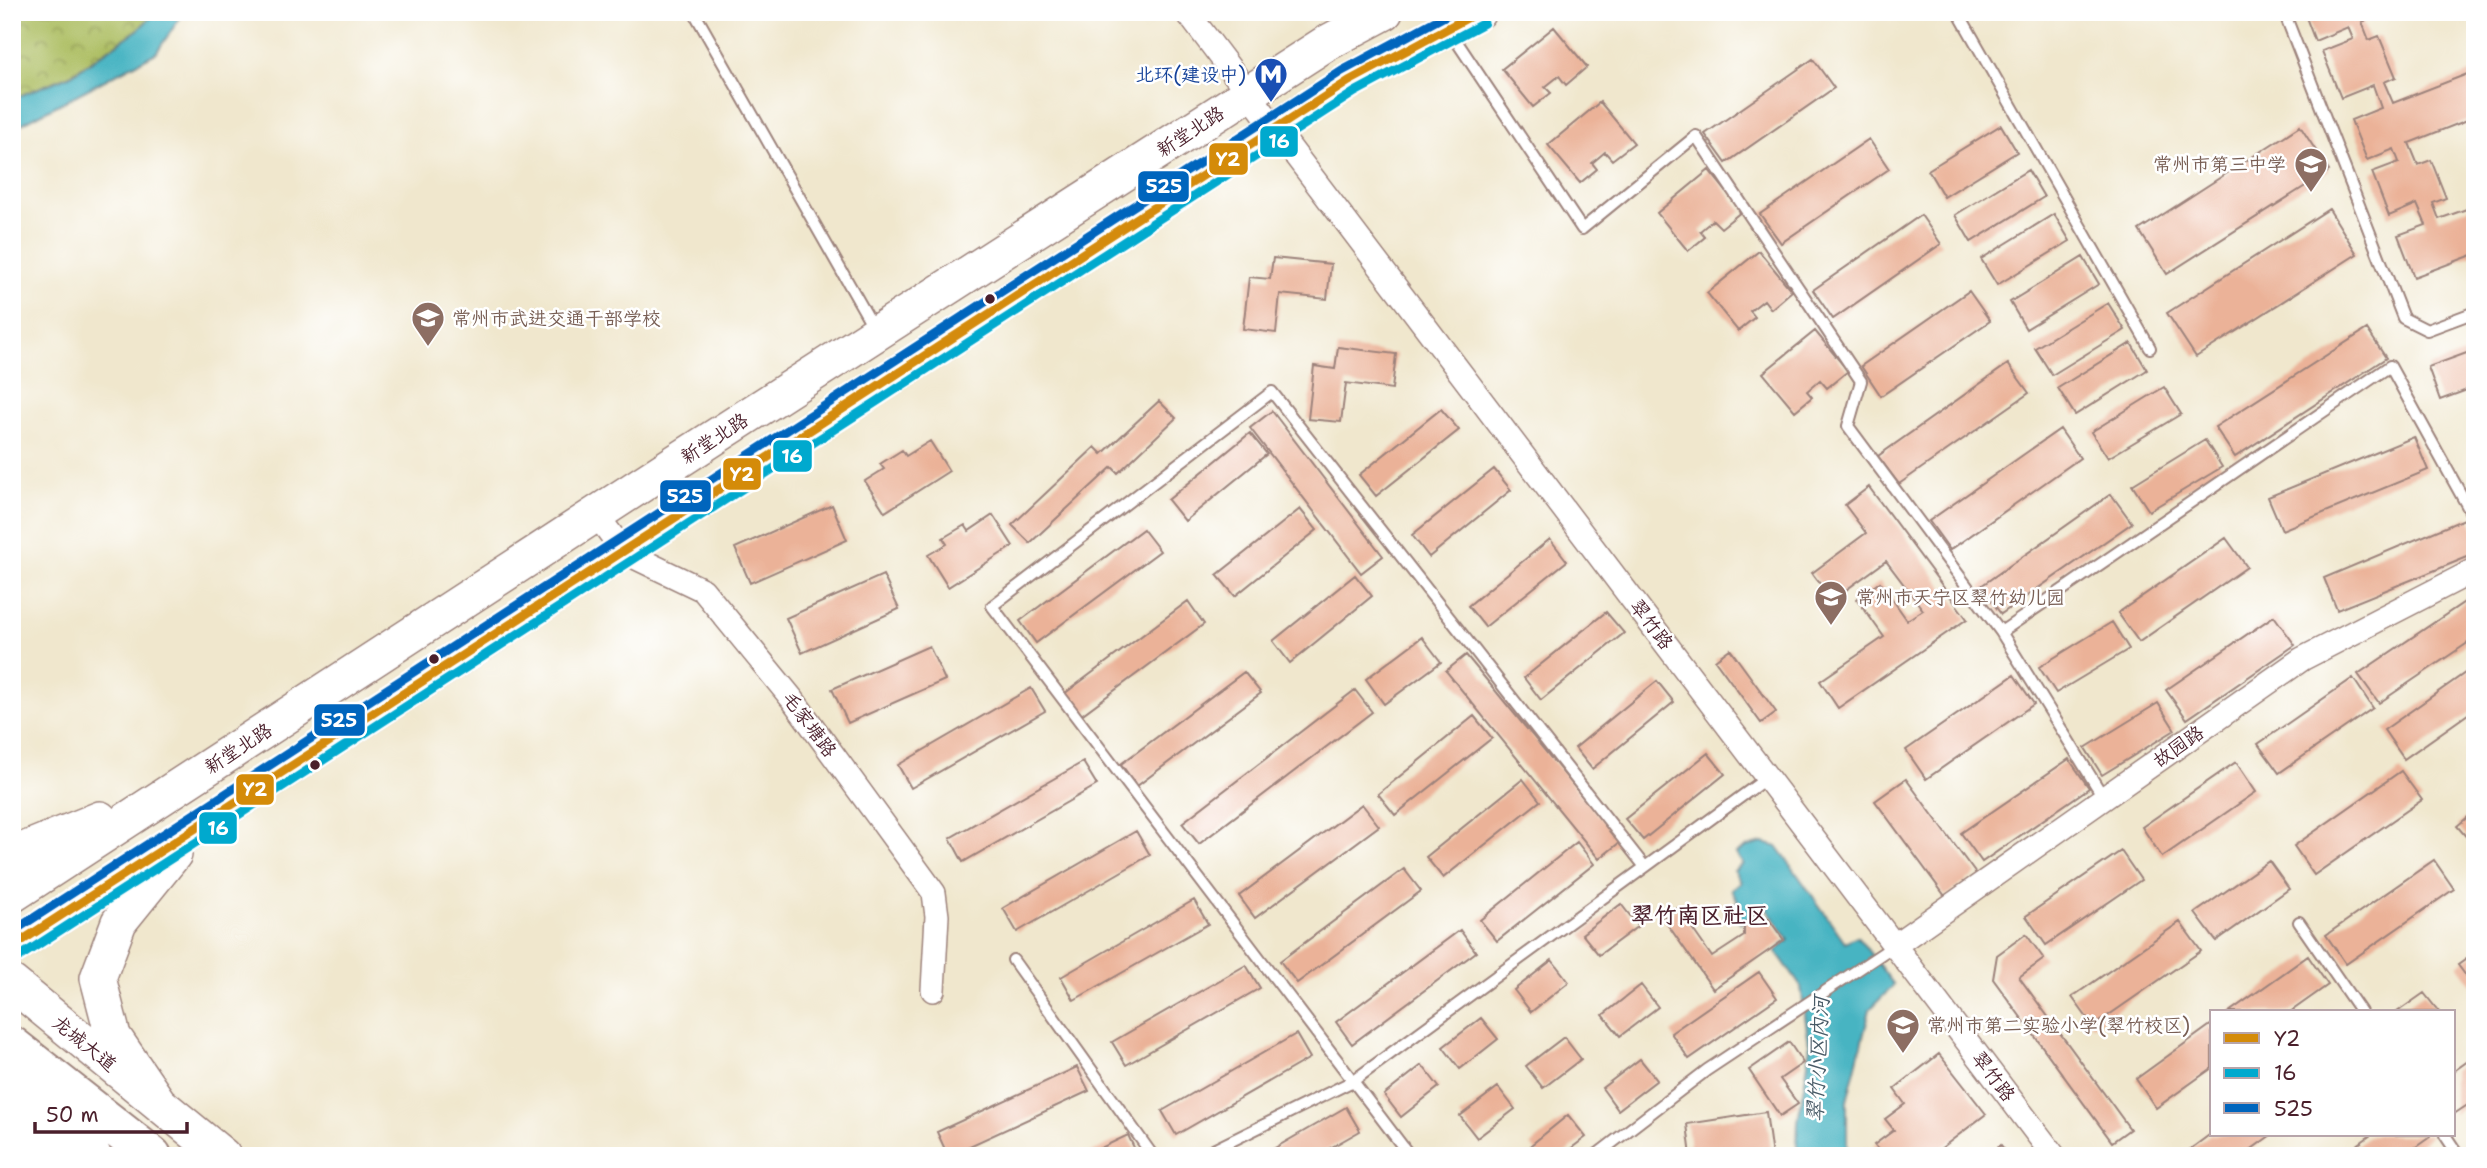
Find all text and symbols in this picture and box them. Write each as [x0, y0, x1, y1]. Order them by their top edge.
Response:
metro station icon: 北环(建设中) [1252, 55, 1290, 104]
place label: 北环(建设中) [1135, 62, 1246, 87]
street label: 新堂北路 [1152, 100, 1229, 163]
line badge: 16 [1259, 125, 1299, 158]
text: 16 [1268, 129, 1290, 154]
line badge: Y2 [1208, 142, 1249, 176]
school or university icon: 常州市第三中学 [2292, 145, 2330, 194]
text: Y2 [1216, 147, 1240, 172]
place label: 常州市第三中学 [2153, 152, 2286, 177]
line badge: 525 [1137, 170, 1190, 203]
text: 525 [1146, 174, 1182, 199]
unlabelled marker [983, 292, 997, 306]
school or university icon: 常州市武进交通干部学校 [409, 299, 447, 348]
place label: 常州市武进交通干部学校 [452, 306, 661, 331]
street label: 新堂北路 [676, 407, 753, 470]
line badge: 16 [772, 439, 813, 473]
text: 16 [781, 444, 803, 469]
line badge: Y2 [722, 457, 762, 491]
text: Y2 [730, 462, 754, 487]
line badge: 525 [659, 479, 712, 513]
text: 525 [667, 484, 703, 509]
school or university icon: 常州市天宁区翠竹幼儿园 [1812, 578, 1850, 627]
place label: 常州市天宁区翠竹幼儿园 [1856, 585, 2065, 610]
street label: 翠竹路 [1624, 594, 1679, 655]
unlabelled marker [427, 652, 441, 666]
street label: 毛家塘路 [777, 686, 842, 762]
line badge: 525 [313, 703, 366, 737]
text: 525 [321, 708, 357, 733]
street label: 新堂北路 [200, 717, 277, 780]
street label: 故园路 [2148, 720, 2209, 773]
unlabelled marker [308, 758, 322, 772]
line badge: Y2 [235, 773, 275, 806]
text: Y2 [243, 777, 267, 802]
line badge: 16 [198, 811, 238, 845]
text: 16 [207, 816, 229, 841]
district label: 翠竹南区社区 [1631, 900, 1769, 930]
water label: 翠竹小区内河 [1801, 992, 1835, 1123]
school or university icon: 常州市第二实验小学(翠竹校区) [1884, 1006, 1922, 1055]
street label: 龙城大道 [47, 1010, 122, 1077]
legend [2210, 1010, 2456, 1136]
place label: 常州市第二实验小学(翠竹校区) [1927, 1013, 2190, 1038]
text: Y2 [2274, 1025, 2300, 1053]
street label: 翠竹路 [1966, 1046, 2021, 1107]
text: 16 [2274, 1059, 2297, 1087]
scale bar [35, 1091, 187, 1135]
text: 525 [2274, 1095, 2313, 1123]
text: 50 m [46, 1101, 99, 1129]

